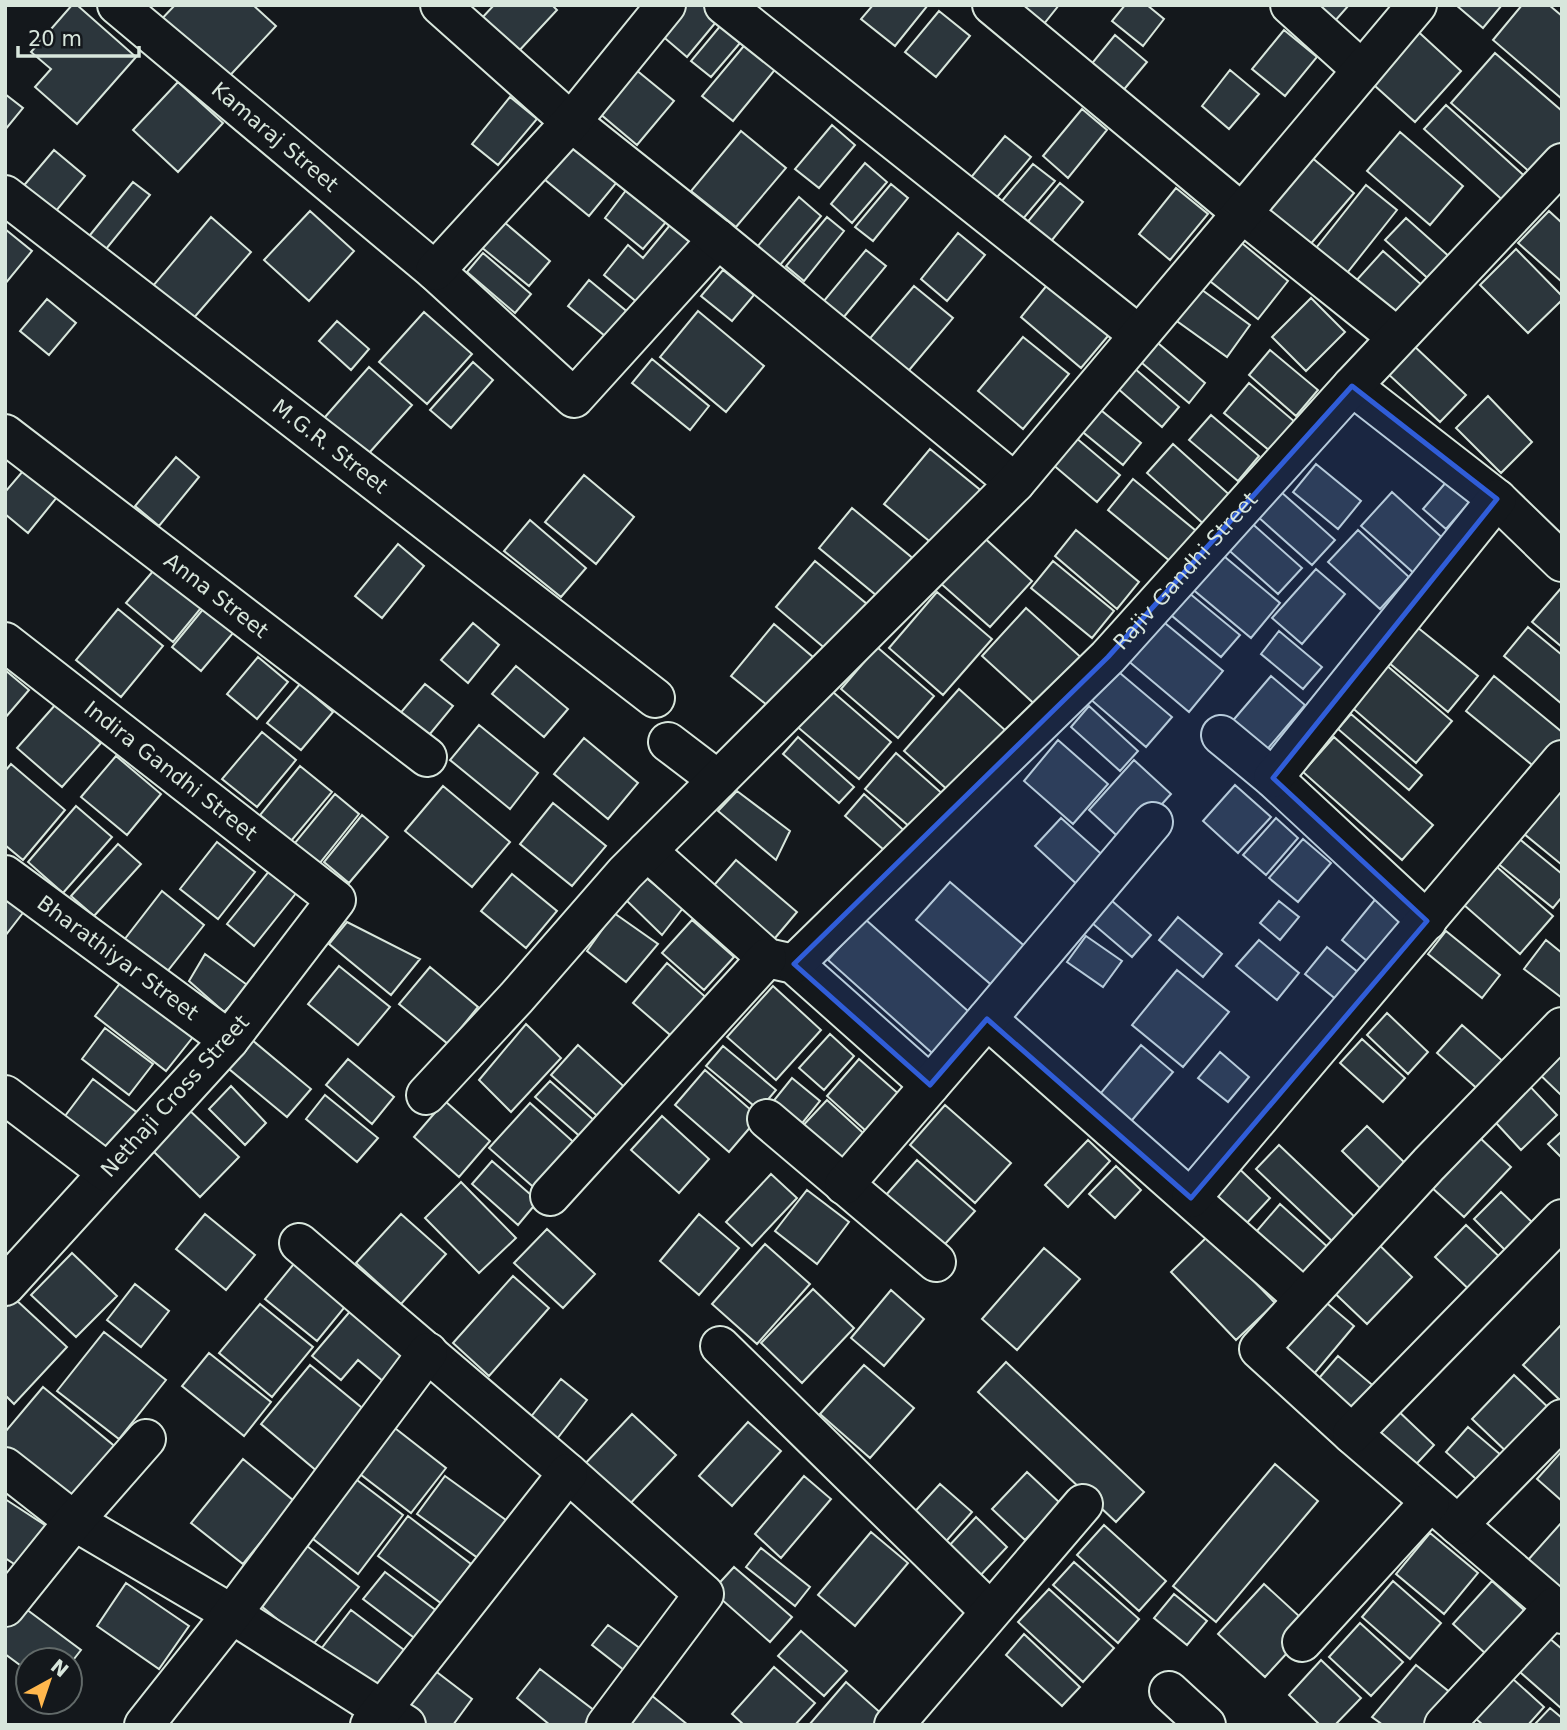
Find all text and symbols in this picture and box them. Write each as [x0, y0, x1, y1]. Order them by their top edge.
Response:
scale bar [18, 14, 138, 58]
text: 20 m [28, 27, 82, 51]
street label: Kamaraj Street [207, 77, 343, 197]
street label: M.G.R. Street [268, 395, 392, 499]
street label: Rajiv Gandhi Street [1109, 487, 1262, 654]
street label: Anna Street [160, 548, 273, 643]
street label: Indira Gandhi Street [79, 696, 262, 846]
street label: Bharathiyar Street [33, 891, 203, 1025]
street label: Nethaji Cross Street [96, 1010, 254, 1182]
north arrow [14, 1646, 84, 1716]
text: N [47, 1654, 73, 1682]

